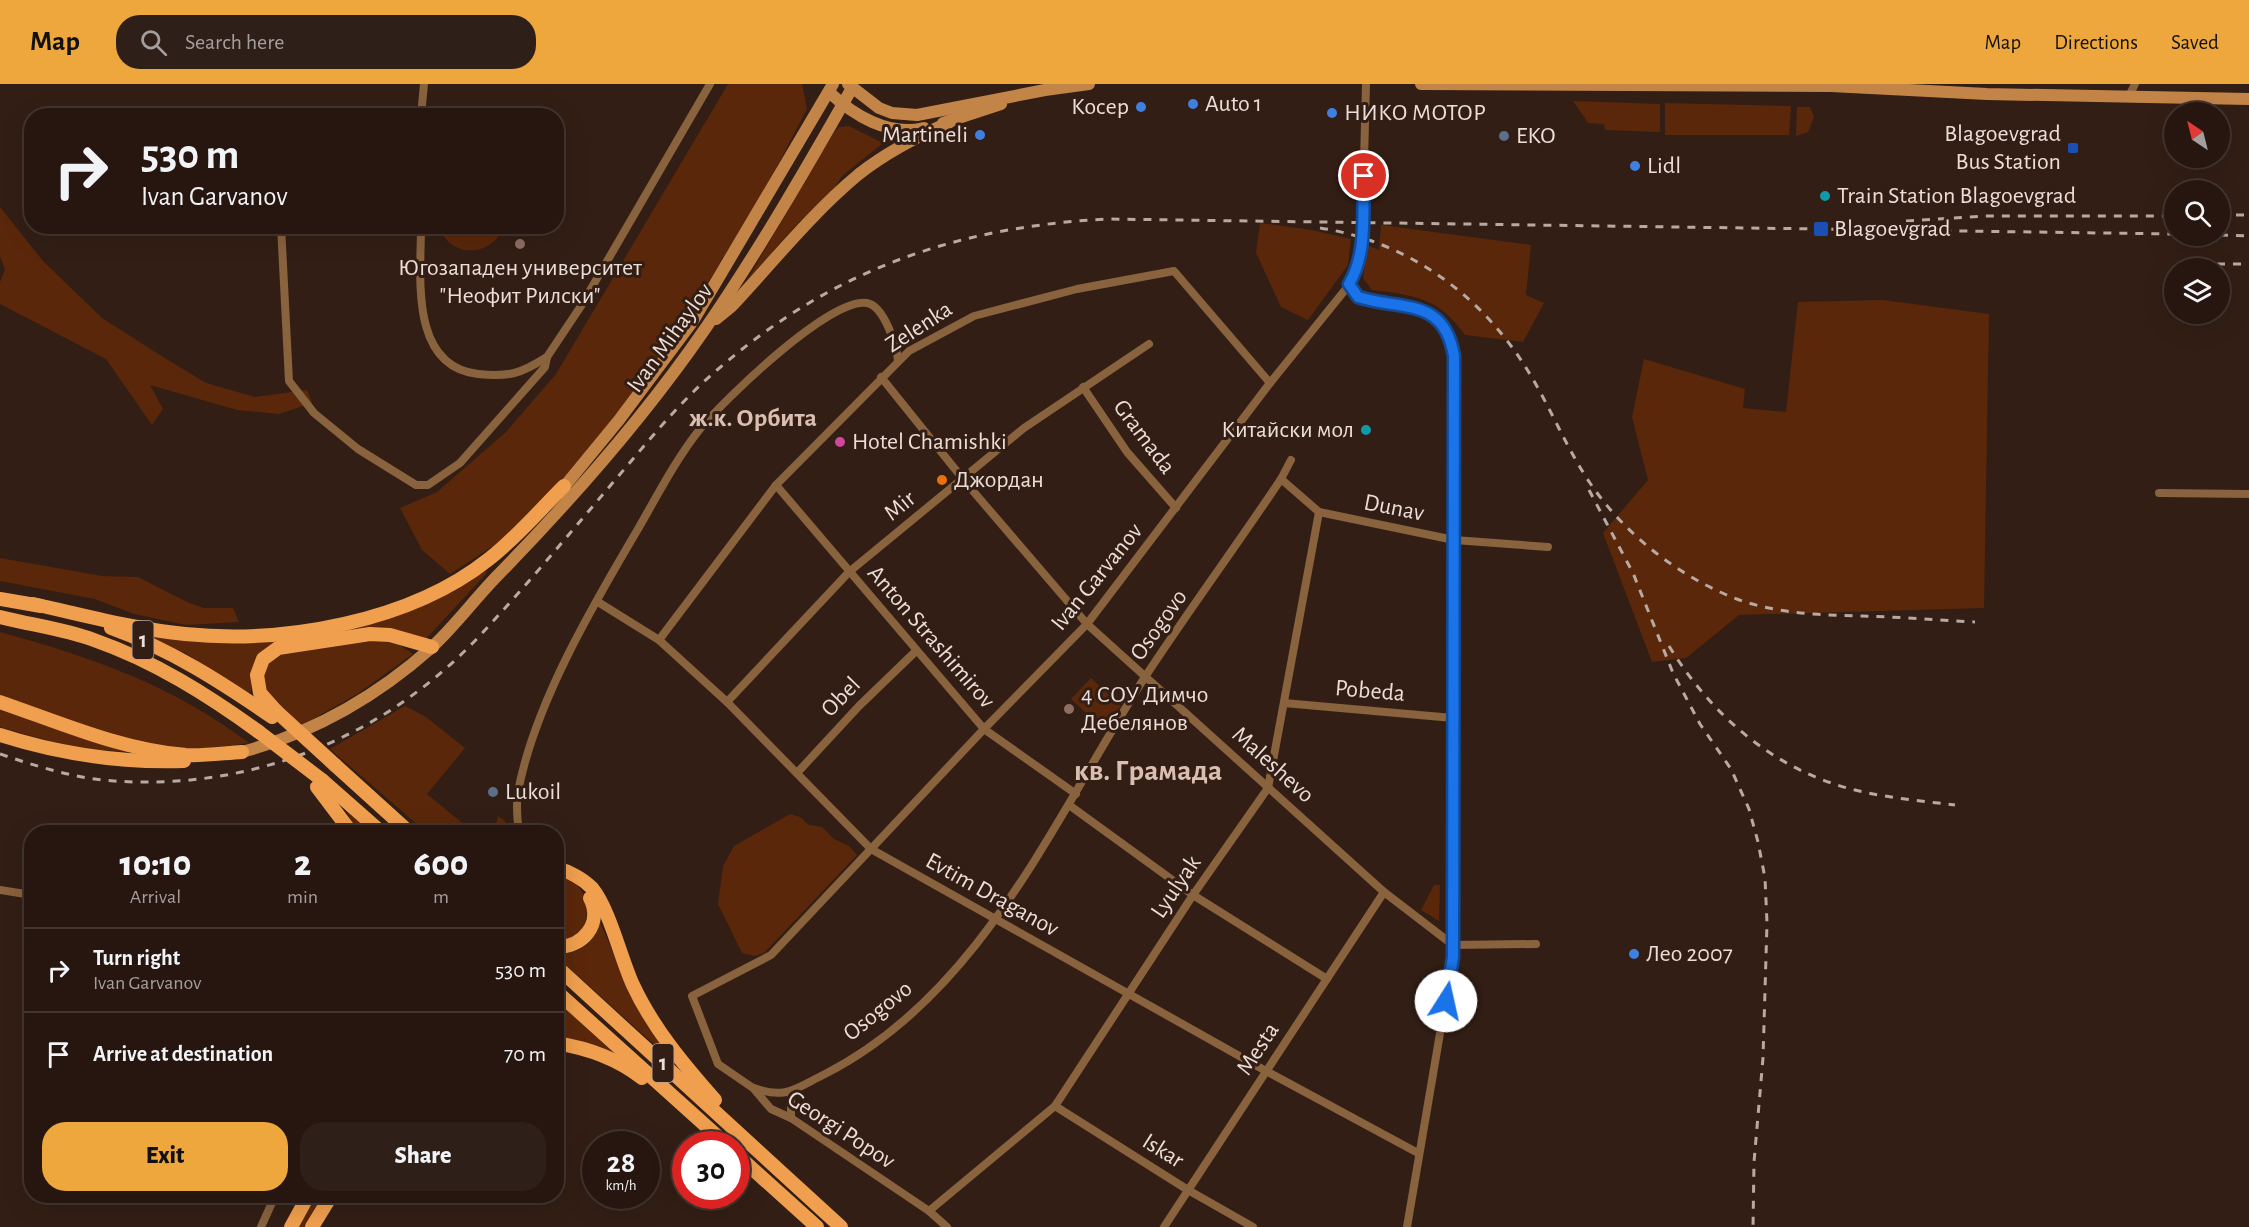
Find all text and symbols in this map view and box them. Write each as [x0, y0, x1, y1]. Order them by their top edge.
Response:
search box [116, 15, 536, 69]
icon: search [137, 26, 170, 59]
text: Map [30, 28, 80, 56]
text: Search here [185, 31, 284, 53]
text: Map [1985, 32, 2021, 53]
text: Directions [2054, 32, 2138, 53]
text: Saved [2171, 32, 2219, 53]
place label: Auto 1 [1205, 92, 1262, 116]
place label: Косер [1071, 95, 1129, 119]
marker: Auto 1 [1186, 97, 1200, 111]
marker: Косер [1134, 100, 1148, 114]
place label: НИКО МОТОР [1344, 101, 1486, 125]
north arrow [2164, 102, 2230, 168]
map controls [2164, 102, 2230, 324]
marker: НИКО МОТОР [1325, 106, 1339, 120]
place label: Blagoevgrad Bus Station [1944, 122, 2061, 174]
place label: Martineli [882, 123, 968, 147]
place label: EKO [1516, 124, 1555, 148]
marker: Martineli [973, 128, 987, 142]
marker: EKO [1497, 129, 1511, 143]
icon: right [42, 132, 120, 210]
text: 530 m [141, 134, 239, 176]
marker: Blagoevgrad Bus Station [2066, 141, 2080, 155]
pin [1338, 150, 1389, 201]
place label: Lidl [1647, 154, 1681, 178]
icon: arrive [1347, 159, 1380, 192]
marker: Lidl [1628, 159, 1642, 173]
button: search [2164, 180, 2230, 246]
text: Ivan Garvanov [141, 183, 288, 210]
place label: Train Station Blagoevgrad [1837, 184, 2076, 208]
marker: Train Station Blagoevgrad [1818, 189, 1832, 203]
place label: Blagoevgrad [1834, 217, 1951, 241]
marker: Blagoevgrad [1812, 220, 1830, 238]
marker: Югозападен университет "Неофит Рилски" [513, 237, 527, 251]
place label: Югозападен университет "Неофит Рилски" [398, 256, 642, 308]
button: layers [2164, 258, 2230, 324]
street label: Ivan Mihaylov [623, 279, 717, 397]
street label: Zelenka [881, 297, 957, 357]
street label: Gramada [1109, 395, 1179, 479]
district label: ж.к. Орбита [689, 405, 817, 431]
place label: Китайски мол [1221, 418, 1354, 442]
marker: Китайски мол [1359, 423, 1373, 437]
place label: Hotel Chamishki [852, 430, 1007, 454]
marker: Hotel Chamishki [833, 435, 847, 449]
place label: Джордан [954, 468, 1044, 492]
marker: Джордан [935, 473, 949, 487]
street label: Mir [880, 486, 920, 526]
street label: Dunav [1362, 490, 1426, 526]
street label: Ivan Garvanov [1047, 519, 1147, 635]
street label: Anton Strashimirov [863, 561, 999, 713]
street label: Osogovo [1126, 585, 1192, 665]
road number: 1 [132, 621, 154, 659]
street label: Obel [817, 673, 865, 721]
street label: Pobeda [1334, 676, 1406, 706]
place label: 4 СОУ Димчо Дебелянов [1081, 683, 1208, 735]
marker: 4 СОУ Димчо Дебелянов [1062, 702, 1076, 716]
street label: Maleshevo [1228, 722, 1318, 808]
district label: кв. Грамада [1074, 756, 1222, 786]
place label: Lukoil [505, 780, 561, 804]
marker: Lukoil [486, 785, 500, 799]
text: 10:10 [119, 846, 191, 882]
text: 2 [294, 846, 311, 882]
text: 600 [414, 846, 469, 882]
street label: Evtim Draganov [921, 849, 1063, 941]
street label: Lyulyak [1147, 851, 1205, 923]
text: Arrival [130, 887, 181, 907]
text: min [287, 887, 318, 907]
text: m [433, 887, 449, 907]
place label: Лео 2007 [1646, 942, 1733, 966]
text: Turn right [93, 947, 180, 969]
marker: Лео 2007 [1627, 947, 1641, 961]
icon: right [42, 954, 75, 987]
text: 530 m [495, 959, 546, 981]
position arrow [1414, 969, 1478, 1033]
text: Ivan Garvanov [93, 973, 202, 993]
street label: Osogovo [839, 976, 917, 1046]
street label: Mesta [1232, 1018, 1284, 1080]
icon: arrive [42, 1038, 75, 1071]
text: Arrive at destination [93, 1043, 273, 1065]
text: 70 m [504, 1043, 546, 1065]
road number: 1 [652, 1044, 674, 1082]
street label: Georgi Popov [783, 1086, 899, 1174]
button: Exit [42, 1122, 288, 1191]
button: Share [300, 1122, 546, 1191]
street label: Iskar [1138, 1129, 1188, 1173]
speed limit sign: 30 [672, 1131, 750, 1209]
text: 28 [607, 1148, 635, 1178]
text: km/h [606, 1178, 636, 1193]

